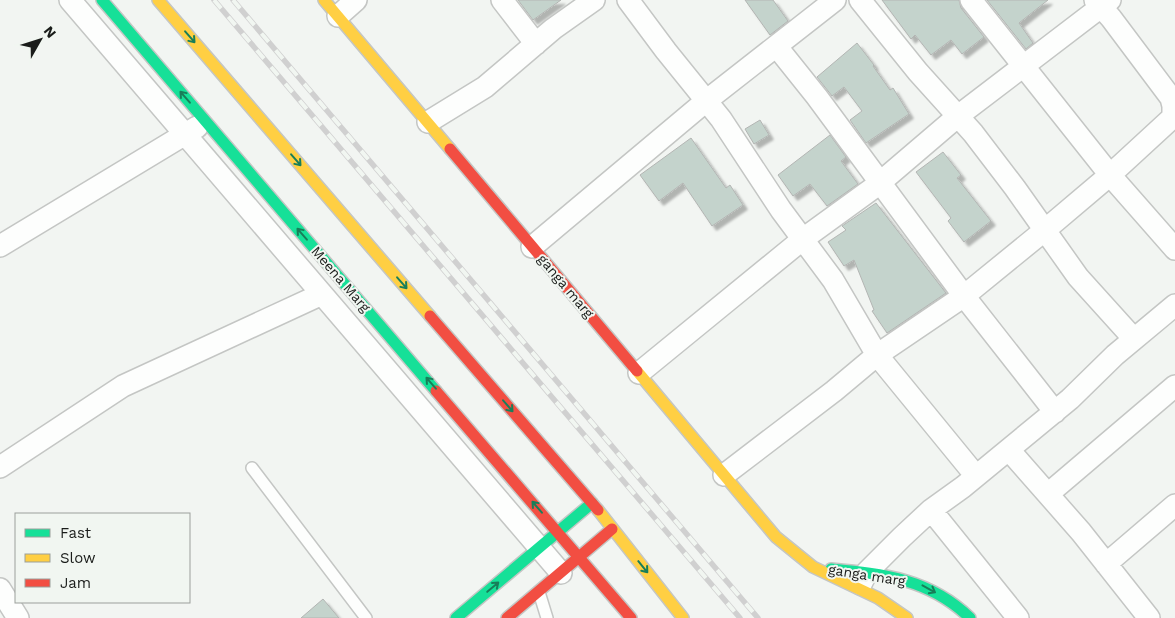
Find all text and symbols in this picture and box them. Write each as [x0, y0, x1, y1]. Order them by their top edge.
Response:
north arrow [15, 15, 65, 65]
text: N [41, 23, 60, 41]
one-way arrow [184, 30, 195, 43]
one-way arrow [180, 91, 191, 104]
one-way arrow [290, 153, 301, 166]
one-way arrow [297, 227, 308, 240]
street label: Meena Marg [308, 243, 374, 315]
street label: ganga marg [535, 251, 598, 321]
one-way arrow [396, 276, 407, 289]
one-way arrow [425, 377, 437, 390]
one-way arrow [502, 400, 514, 413]
one-way arrow [531, 500, 543, 513]
legend [15, 513, 190, 603]
text: Fast [60, 524, 92, 542]
text: Slow [60, 549, 96, 567]
one-way arrow [637, 560, 648, 573]
street label: ganga marg [827, 561, 907, 589]
text: Jam [60, 574, 91, 592]
one-way arrow [486, 581, 499, 592]
one-way arrow [921, 584, 936, 594]

